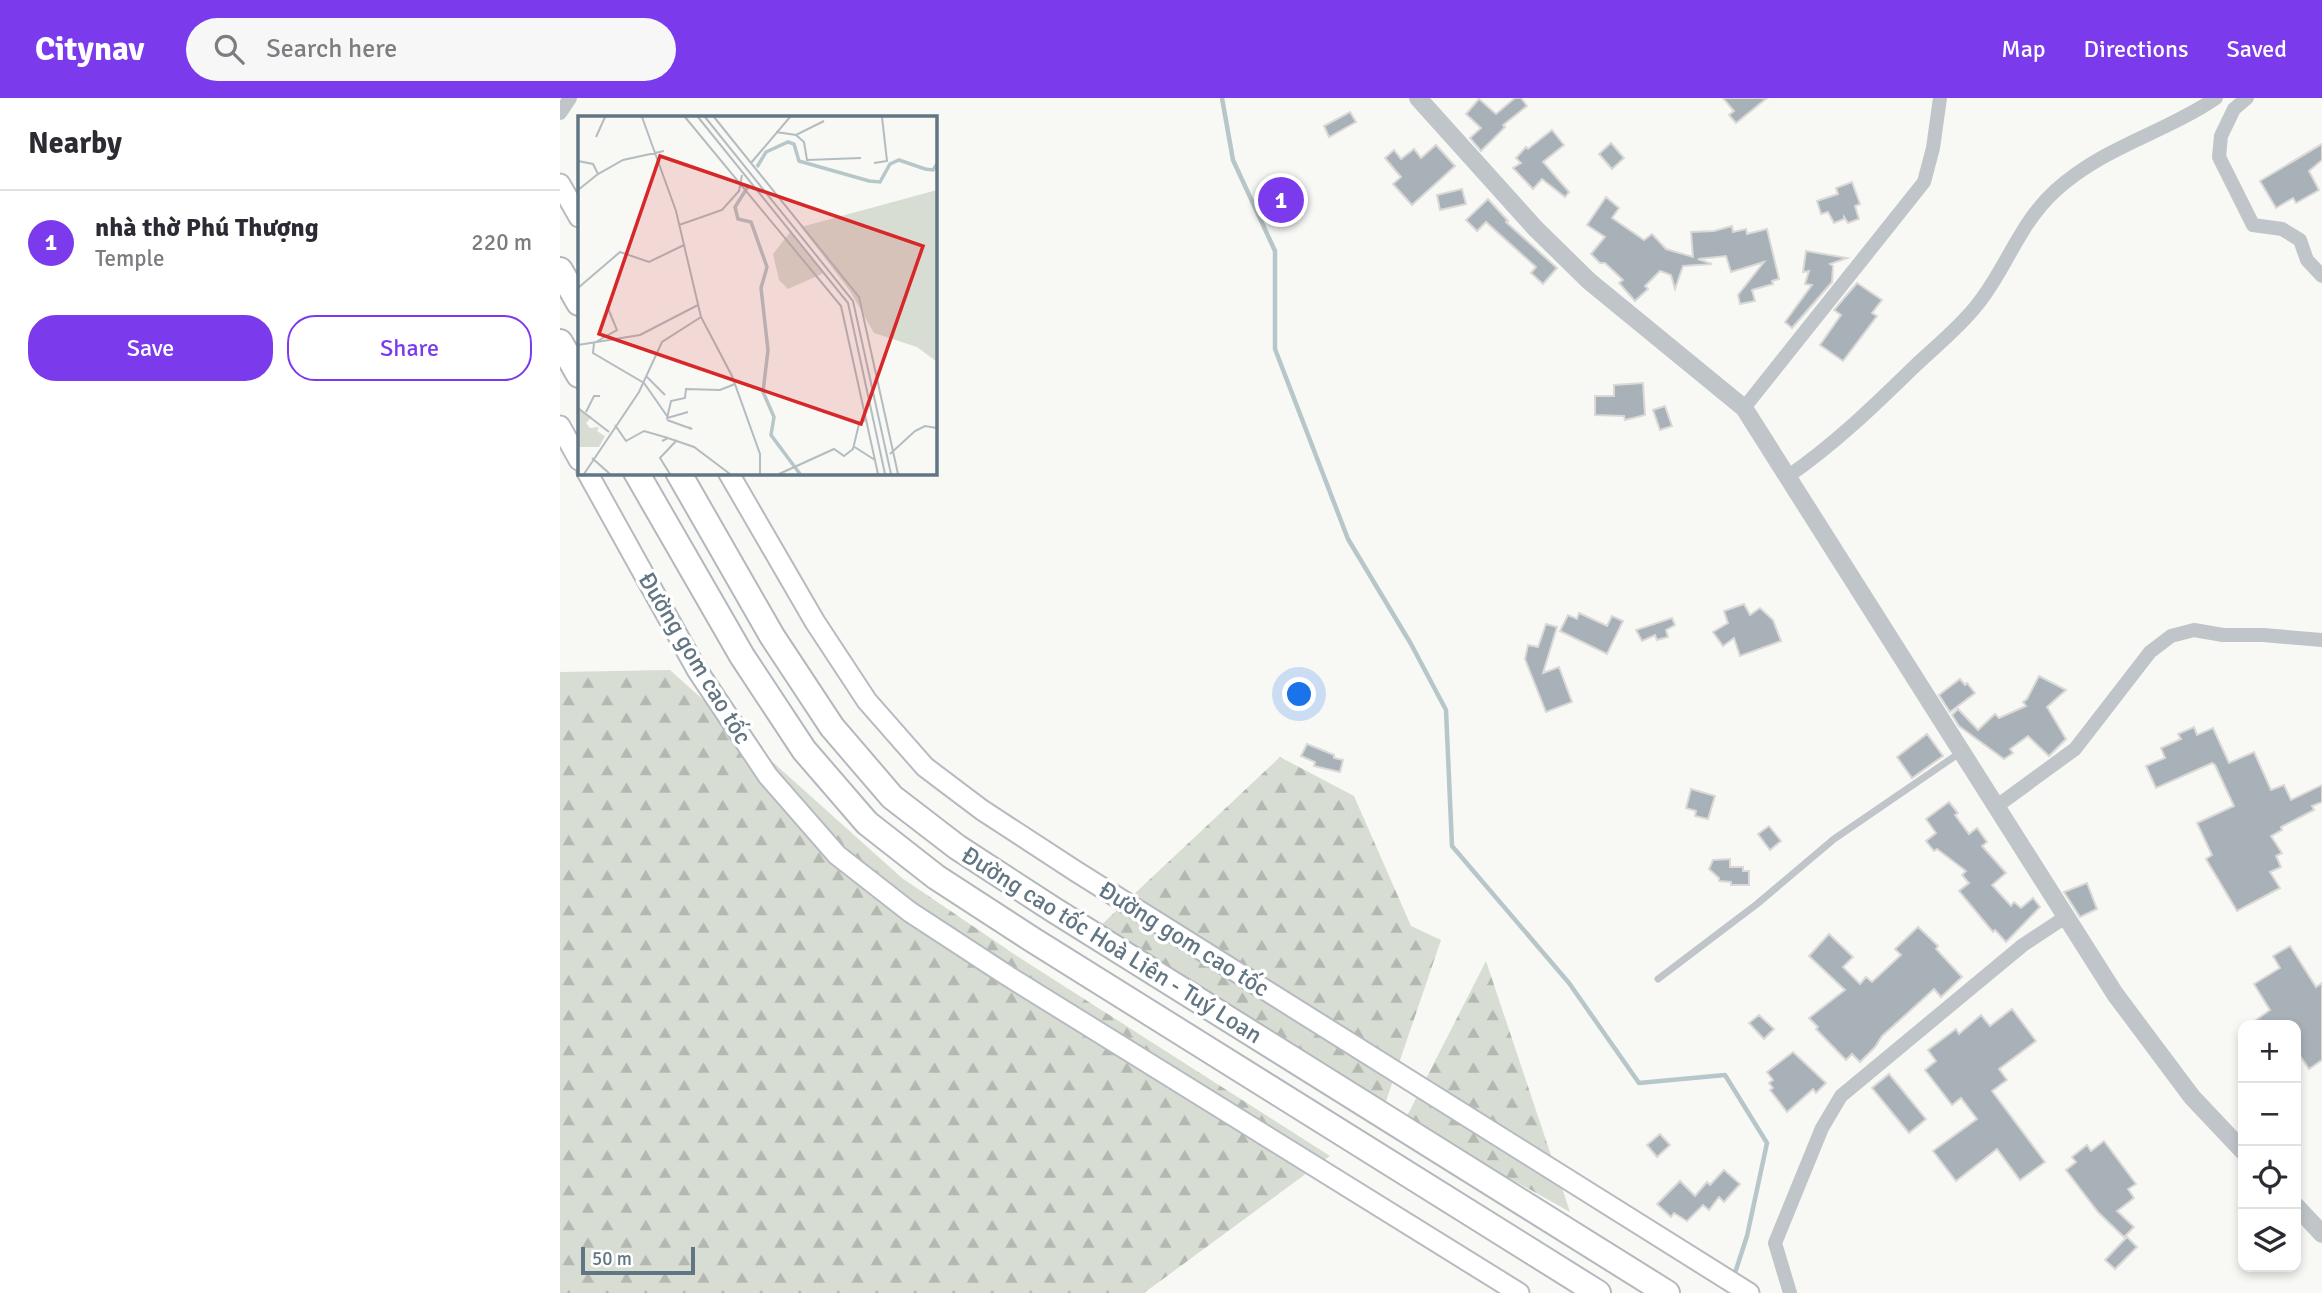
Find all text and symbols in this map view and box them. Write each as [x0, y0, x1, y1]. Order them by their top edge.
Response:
search box [186, 18, 676, 81]
text: Citynav [35, 29, 144, 70]
icon: search [210, 30, 248, 68]
text: Search here [266, 33, 397, 65]
text: Map [2001, 34, 2046, 64]
text: Directions [2084, 34, 2189, 64]
text: Saved [2227, 34, 2287, 64]
inset map [578, 116, 936, 474]
text: Nearby [28, 125, 122, 162]
pin: 1 [1258, 174, 1304, 226]
text: nhà thờ Phú Thượng [95, 212, 319, 244]
text: 1 [45, 228, 57, 257]
text: 220 m [471, 228, 532, 257]
text: Temple [95, 244, 164, 273]
button: Save [28, 315, 273, 381]
button: Share [287, 315, 532, 381]
street label: Đường gom cao tốc [632, 567, 758, 749]
your location [1282, 677, 1316, 711]
street label: Đường cao tốc Hoà Liên - Tuý Loan [956, 840, 1268, 1050]
street label: Đường gom cao tốc [1093, 875, 1275, 1003]
map controls [2238, 1020, 2301, 1272]
button: + [2238, 1020, 2301, 1083]
button: − [2238, 1083, 2301, 1146]
button: locate [2238, 1146, 2301, 1209]
button: layers [2238, 1209, 2301, 1272]
scale bar [581, 1244, 695, 1276]
text: 50 m [592, 1247, 632, 1271]

